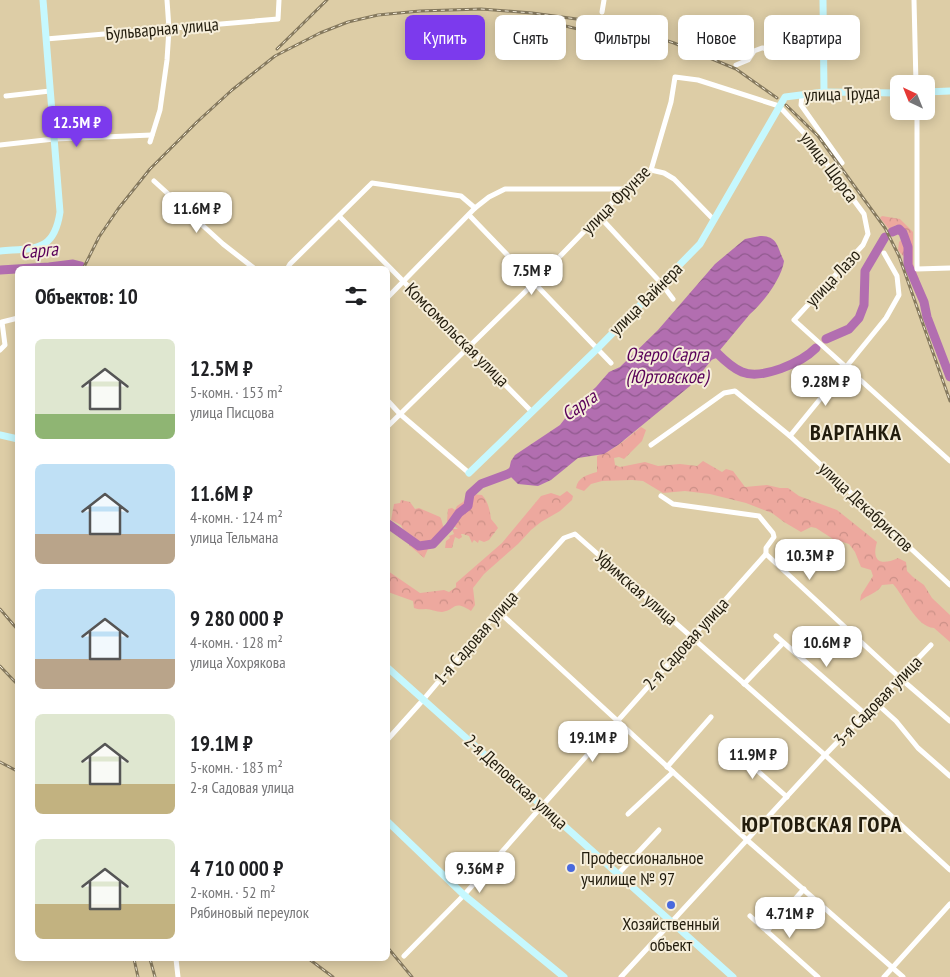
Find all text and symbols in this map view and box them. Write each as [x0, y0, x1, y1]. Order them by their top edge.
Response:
street label: Бульварная улица [104, 12, 220, 45]
chip: Купить [405, 15, 485, 60]
chip: Снять [495, 15, 566, 60]
chip: Фильтры [576, 15, 668, 60]
chip: Новое [678, 15, 754, 60]
chip: Квартира [764, 15, 860, 60]
north arrow [890, 75, 935, 120]
map controls [890, 75, 935, 120]
street label: улица Труда [804, 81, 880, 106]
pin: 12.5M ₽ [31, 106, 123, 148]
text: 12.5M ₽ [53, 112, 101, 132]
street label: улица Щорса [795, 127, 864, 207]
street label: улица Фрунзе [576, 160, 655, 239]
pin: 11.6M ₽ [151, 192, 243, 234]
text: 11.6M ₽ [173, 198, 221, 218]
water label: Сарга [19, 236, 60, 264]
street label: улица Лазо [800, 244, 865, 311]
pin: 7.5M ₽ [491, 254, 573, 296]
street label: улица Вайнера [604, 257, 687, 340]
text: 7.5M ₽ [513, 260, 551, 280]
street label: Комсомольская улица [400, 278, 514, 392]
icon: filters [342, 282, 370, 310]
text: Объектов: 10 [35, 283, 138, 310]
water label: Озеро Сарга (Юртовское) [625, 342, 711, 388]
text: 12.5M ₽ [190, 355, 253, 382]
icon: home [75, 359, 135, 419]
pin: 9.28M ₽ [780, 364, 872, 407]
text: 9.28M ₽ [802, 371, 850, 391]
text: 5-комн. · 153 m² [190, 382, 283, 402]
water label: Сарга [557, 384, 603, 426]
text: улица Писцова [190, 402, 274, 422]
district label: ВАРГАНКА [810, 418, 902, 446]
street label: улица Декабристов [814, 457, 919, 557]
text: 11.6M ₽ [190, 480, 253, 507]
icon: home [75, 484, 135, 544]
text: 4-комн. · 124 m² [190, 507, 283, 527]
text: улица Тельмана [190, 527, 278, 547]
pin: 10.3M ₽ [764, 538, 856, 581]
street label: Уфимская улица [590, 545, 683, 630]
text: 10.3M ₽ [786, 545, 834, 565]
street label: 1-я Садовая улица [428, 586, 523, 689]
street label: 2-я Садовая улица [638, 592, 733, 695]
text: 9 280 000 ₽ [190, 605, 283, 632]
icon: home [75, 609, 135, 669]
pin: 10.6M ₽ [781, 626, 873, 668]
text: 4-комн. · 128 m² [190, 632, 283, 652]
text: 10.6M ₽ [803, 632, 851, 652]
street label: 3-я Садовая улица [829, 650, 927, 751]
text: улица Хохрякова [190, 652, 286, 672]
pin: 19.1M ₽ [547, 720, 639, 763]
text: 19.1M ₽ [569, 727, 617, 747]
street label: 2-я Деповская улица [460, 729, 573, 834]
text: 19.1M ₽ [190, 730, 253, 757]
icon: home [75, 734, 135, 794]
pin: 11.9M ₽ [707, 738, 799, 780]
text: 11.9M ₽ [729, 744, 777, 764]
text: 5-комн. · 183 m² [190, 757, 283, 777]
text: 2-я Садовая улица [190, 777, 294, 797]
district label: ЮРТОВСКАЯ ГОРА [741, 810, 903, 838]
place label: Профессиональное училище № 97 [581, 846, 704, 890]
pin: 9.36M ₽ [434, 852, 526, 894]
text: 4 710 000 ₽ [190, 855, 283, 882]
text: 9.36M ₽ [456, 858, 504, 878]
icon: home [75, 859, 135, 919]
marker: Профессиональное училище № 97 [565, 862, 577, 874]
text: 2-комн. · 52 m² [190, 882, 276, 902]
pin: 4.71M ₽ [744, 896, 836, 939]
marker: Хозяйственный объект [665, 899, 677, 911]
text: Рябиновый переулок [190, 902, 309, 922]
text: 4.71M ₽ [766, 903, 814, 923]
place label: Хозяйственный объект [622, 912, 720, 956]

